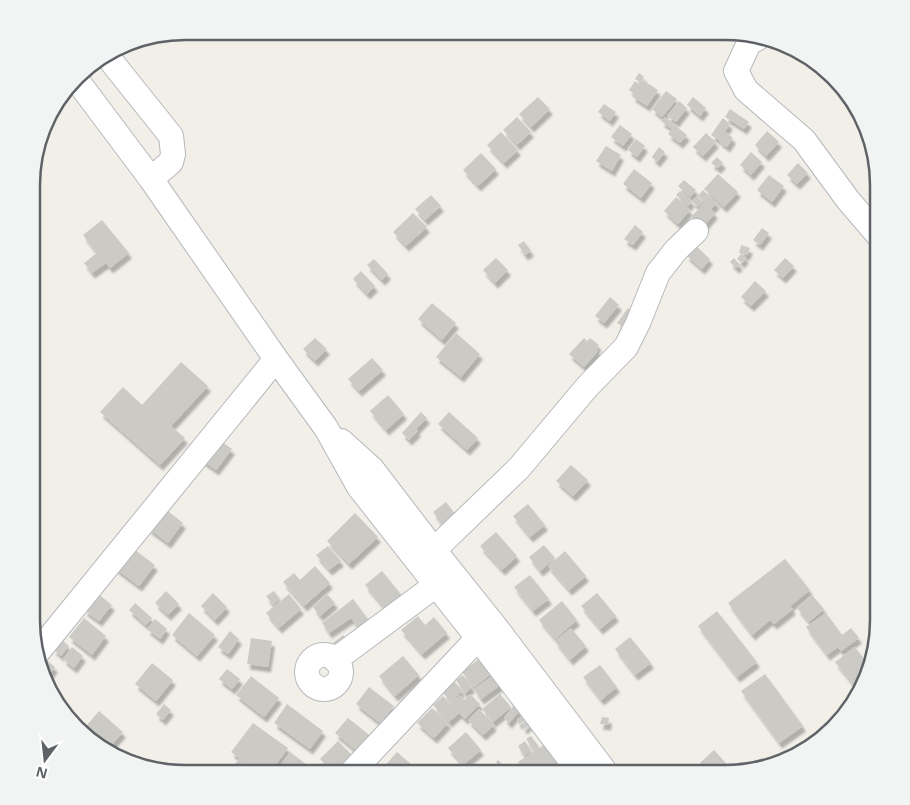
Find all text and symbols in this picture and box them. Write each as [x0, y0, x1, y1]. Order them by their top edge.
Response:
north arrow [20, 735, 70, 785]
text: N [34, 762, 49, 784]

